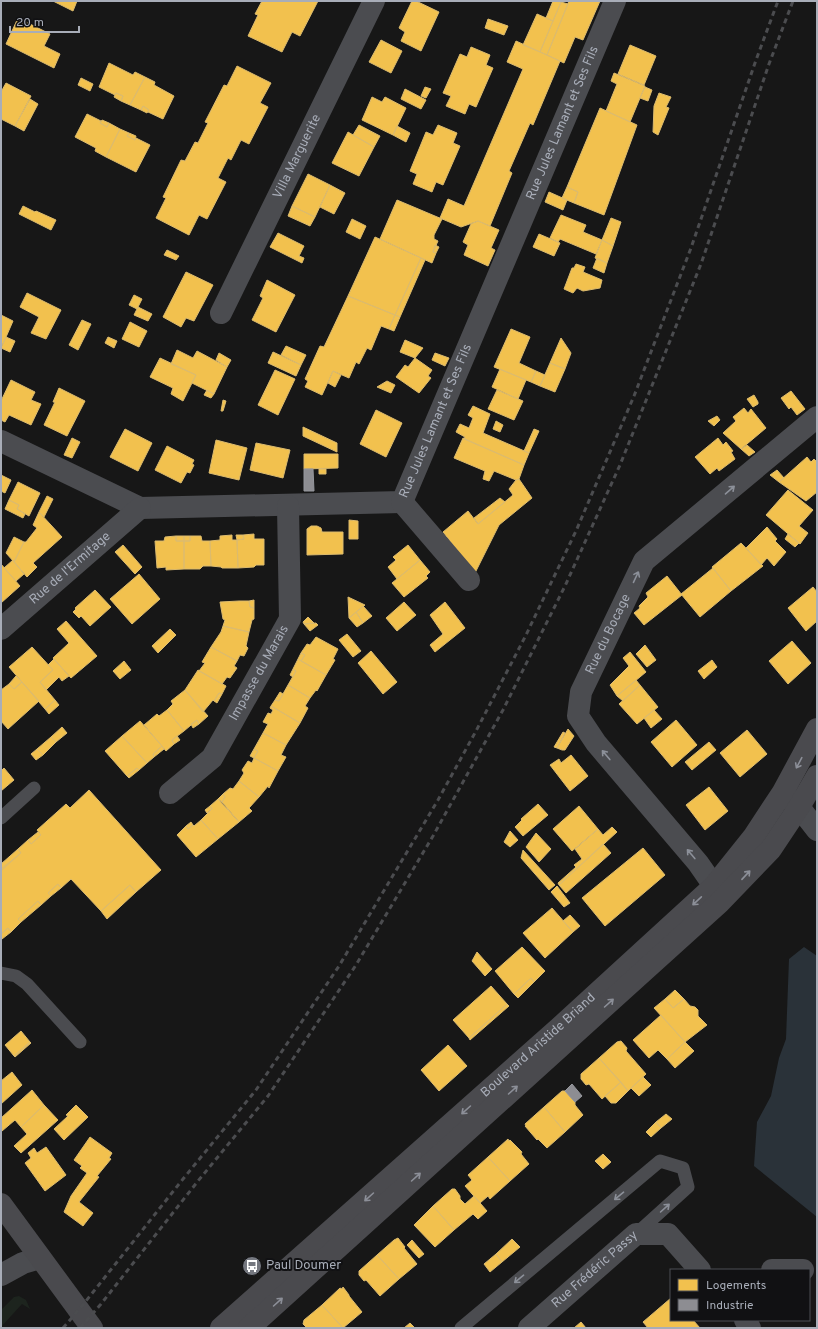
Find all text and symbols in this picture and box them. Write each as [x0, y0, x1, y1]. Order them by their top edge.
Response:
scale bar [10, 8, 79, 34]
text: 20 m [16, 15, 44, 31]
street label: Rue Jules Lamant et Ses Fils [523, 44, 603, 203]
street label: Villa Marguerite [270, 112, 325, 202]
street label: Rue Jules Lamant et Ses Fils [396, 342, 476, 501]
one-way arrow [725, 485, 735, 494]
street label: Rue de l'Ermitage [26, 529, 114, 608]
one-way arrow [633, 572, 640, 584]
street label: Rue du Bocage [583, 592, 635, 677]
street label: Impasse du Marais [226, 622, 293, 724]
one-way arrow [602, 750, 611, 760]
one-way arrow [794, 757, 802, 769]
one-way arrow [686, 849, 695, 860]
one-way arrow [741, 870, 751, 880]
one-way arrow [692, 896, 702, 906]
street label: Boulevard Aristide Briand [478, 990, 599, 1101]
one-way arrow [604, 999, 614, 1008]
one-way arrow [508, 1085, 518, 1095]
one-way arrow [461, 1106, 471, 1115]
one-way arrow [411, 1173, 422, 1182]
one-way arrow [613, 1191, 624, 1200]
one-way arrow [364, 1192, 374, 1201]
one-way arrow [659, 1204, 670, 1213]
street label: Rue Frédéric Passy [549, 1228, 642, 1312]
bus stop icon: Paul Doumer [241, 1255, 263, 1277]
place label: Paul Doumer [266, 1258, 341, 1274]
legend [670, 1269, 810, 1321]
one-way arrow [514, 1275, 524, 1284]
text: Logements [706, 1278, 766, 1294]
one-way arrow [273, 1298, 283, 1307]
text: Industrie [706, 1298, 754, 1314]

